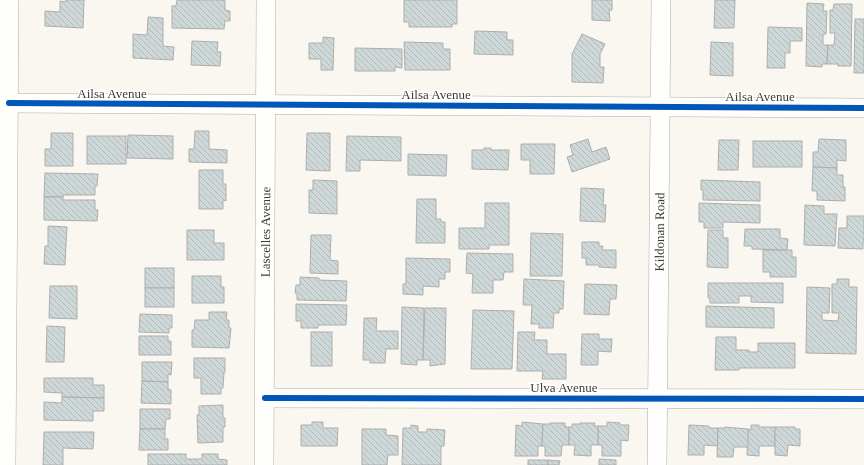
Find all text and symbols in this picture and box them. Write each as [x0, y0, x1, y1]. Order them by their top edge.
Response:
street label: Ailsa Avenue [77, 86, 147, 101]
street label: Ailsa Avenue [401, 87, 471, 102]
street label: Ailsa Avenue [725, 89, 795, 104]
street label: Lascelles Avenue [257, 187, 273, 277]
street label: Kildonan Road [651, 192, 667, 272]
street label: Ulva Avenue [530, 380, 598, 395]

